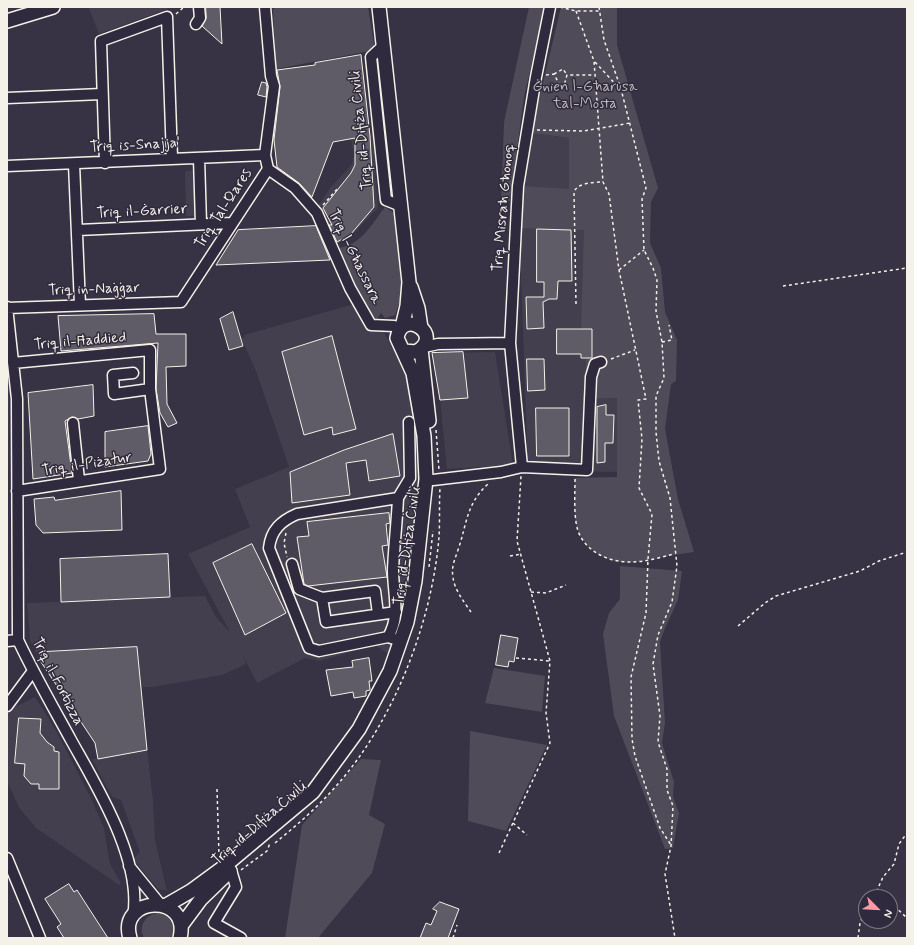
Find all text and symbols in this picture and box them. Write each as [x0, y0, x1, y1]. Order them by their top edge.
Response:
street label: Triq id-Difiża Ċivili [347, 69, 377, 191]
park label: Ġnien l-Għarusa tal-Mosta [533, 79, 637, 114]
street label: Triq is-Snajja' [89, 135, 181, 157]
street label: Triq Misraħ Għonoq [489, 143, 519, 273]
street label: Triq Tal-Qares [191, 166, 257, 252]
street label: Triq il-Ġarrier [96, 201, 188, 223]
street label: Triq l-Għassara [323, 207, 385, 307]
street label: Triq in-Naġġar [48, 279, 140, 301]
street label: Triq il-Ħaddied [33, 329, 127, 355]
street label: Triq il-Piżatur [41, 449, 133, 481]
street label: Triq id-Difiża Ċivili [391, 485, 425, 607]
street label: Triq il-Fortizza [27, 635, 87, 729]
street label: Triq id-Difiża Ċivili [209, 778, 311, 870]
north arrow [858, 889, 898, 929]
text: N [880, 907, 896, 920]

